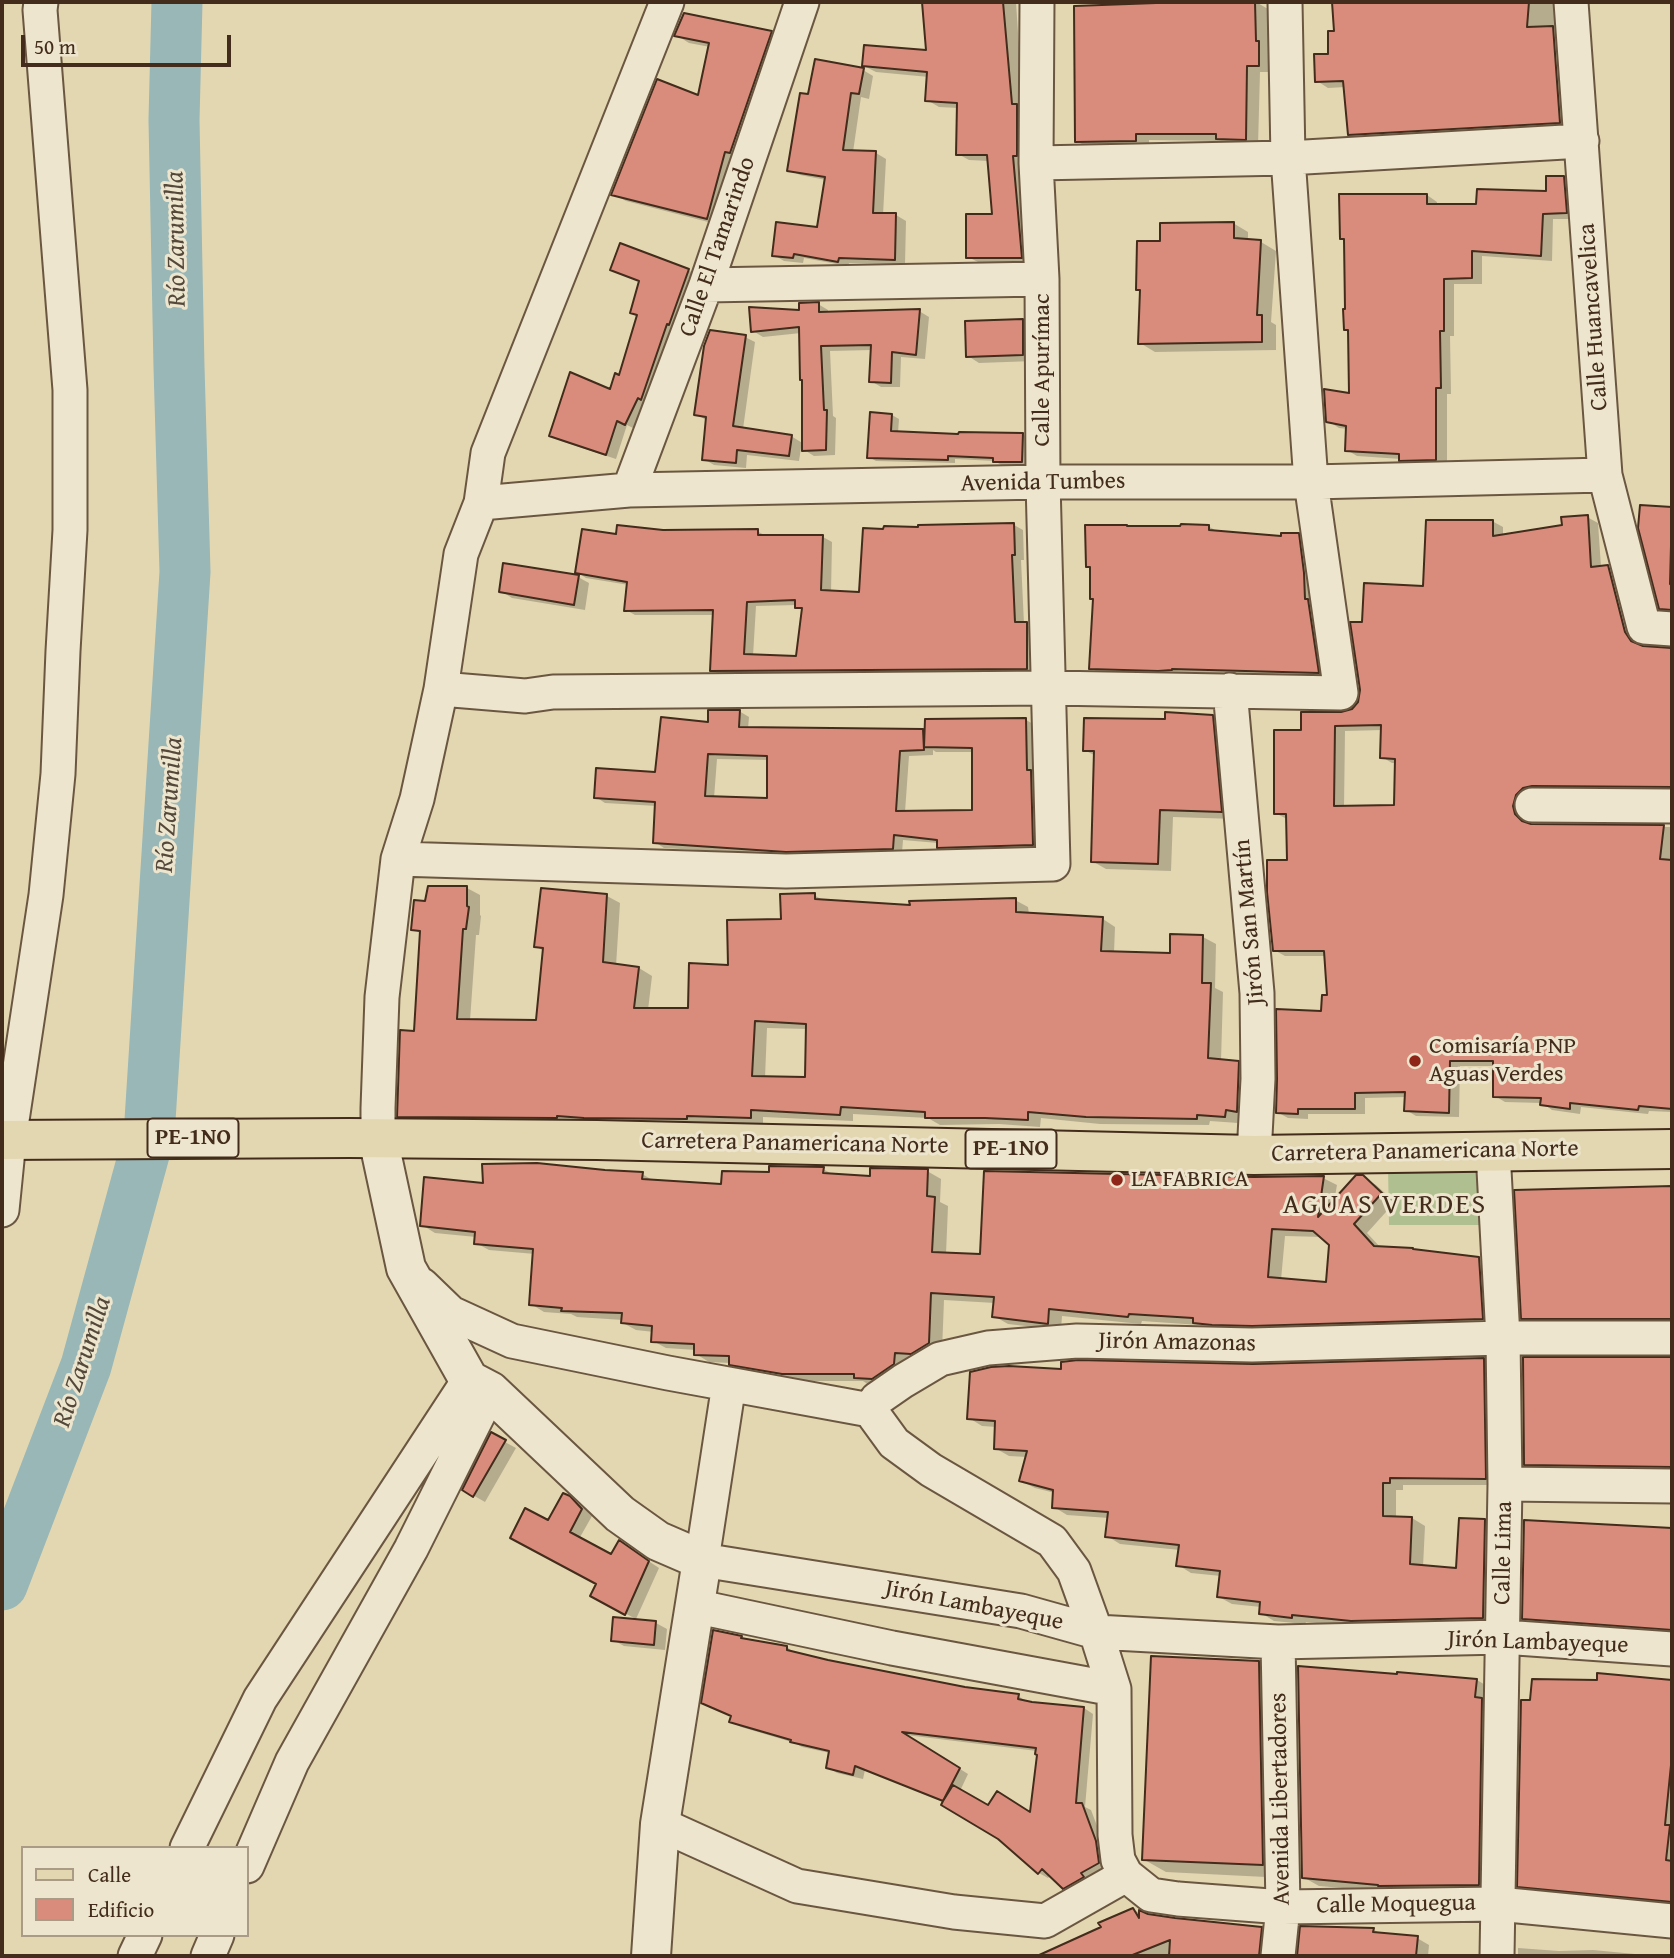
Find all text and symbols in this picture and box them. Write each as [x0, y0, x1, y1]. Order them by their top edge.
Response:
scale bar [24, 21, 234, 65]
text: 50 m [34, 31, 76, 62]
street label: Calle El Tamarindo [674, 153, 762, 341]
water label: Río Zarumilla [160, 171, 194, 307]
street label: Calle Huancavelica [1573, 222, 1615, 412]
street label: Calle Apurímac [1029, 293, 1057, 447]
street label: Avenida Tumbes [960, 467, 1126, 499]
water label: Río Zarumilla [150, 736, 190, 874]
street label: Jirón San Martín [1228, 838, 1272, 1006]
place label: Comisaría PNP Aguas Verdes [1429, 1033, 1576, 1089]
marker: Comisaría PNP Aguas Verdes [1407, 1053, 1423, 1069]
road number: PE-1NO [148, 1119, 238, 1158]
street label: Carretera Panamericana Norte [641, 1127, 949, 1161]
road number: PE-1NO [965, 1130, 1056, 1168]
street label: Carretera Panamericana Norte [1271, 1135, 1579, 1169]
place label: LA FABRICA [1131, 1166, 1249, 1194]
marker: LA FABRICA [1109, 1172, 1125, 1188]
district label: AGUAS VERDES [1284, 1189, 1486, 1223]
water label: Río Zarumilla [47, 1293, 119, 1431]
street label: Jirón Amazonas [1098, 1327, 1256, 1359]
street label: Calle Lima [1489, 1501, 1519, 1605]
street label: Jirón Lambayeque [882, 1575, 1066, 1637]
street label: Jirón Lambayeque [1447, 1625, 1629, 1661]
street label: Avenida Libertadores [1265, 1692, 1297, 1906]
legend [21, 1846, 248, 1937]
text: Calle [88, 1859, 131, 1890]
street label: Calle Moquegua [1316, 1889, 1476, 1921]
text: Edificio [88, 1894, 154, 1925]

